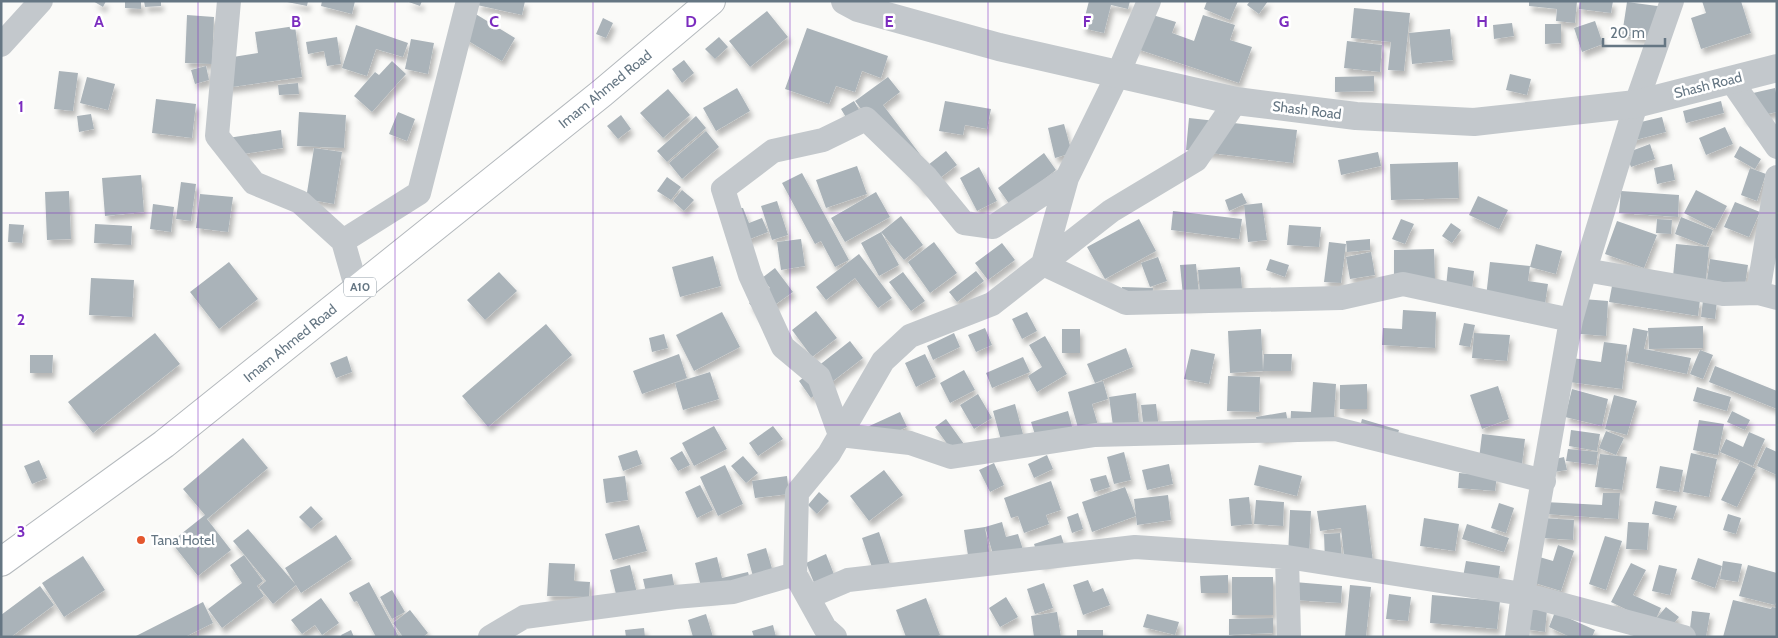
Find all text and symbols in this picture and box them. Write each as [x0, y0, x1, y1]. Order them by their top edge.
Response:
text: A [94, 12, 104, 31]
text: B [291, 12, 301, 31]
text: C [489, 12, 499, 31]
text: D [685, 12, 697, 31]
text: E [884, 12, 894, 31]
text: F [1083, 12, 1092, 31]
text: G [1279, 12, 1289, 31]
text: H [1476, 12, 1488, 31]
scale bar [1603, 15, 1666, 47]
text: 20 m [1610, 24, 1645, 42]
street label: Imam Ahmed Road [555, 46, 655, 132]
street label: Shash Road [1672, 68, 1744, 102]
text: 1 [18, 97, 24, 116]
street label: Shash Road [1272, 97, 1342, 123]
road number: A10 [344, 278, 376, 296]
street label: Imam Ahmed Road [240, 300, 340, 386]
text: 2 [17, 310, 25, 329]
text: 3 [17, 522, 25, 541]
place label: Tana Hotel [151, 531, 215, 549]
marker: Tana Hotel [135, 534, 147, 546]

